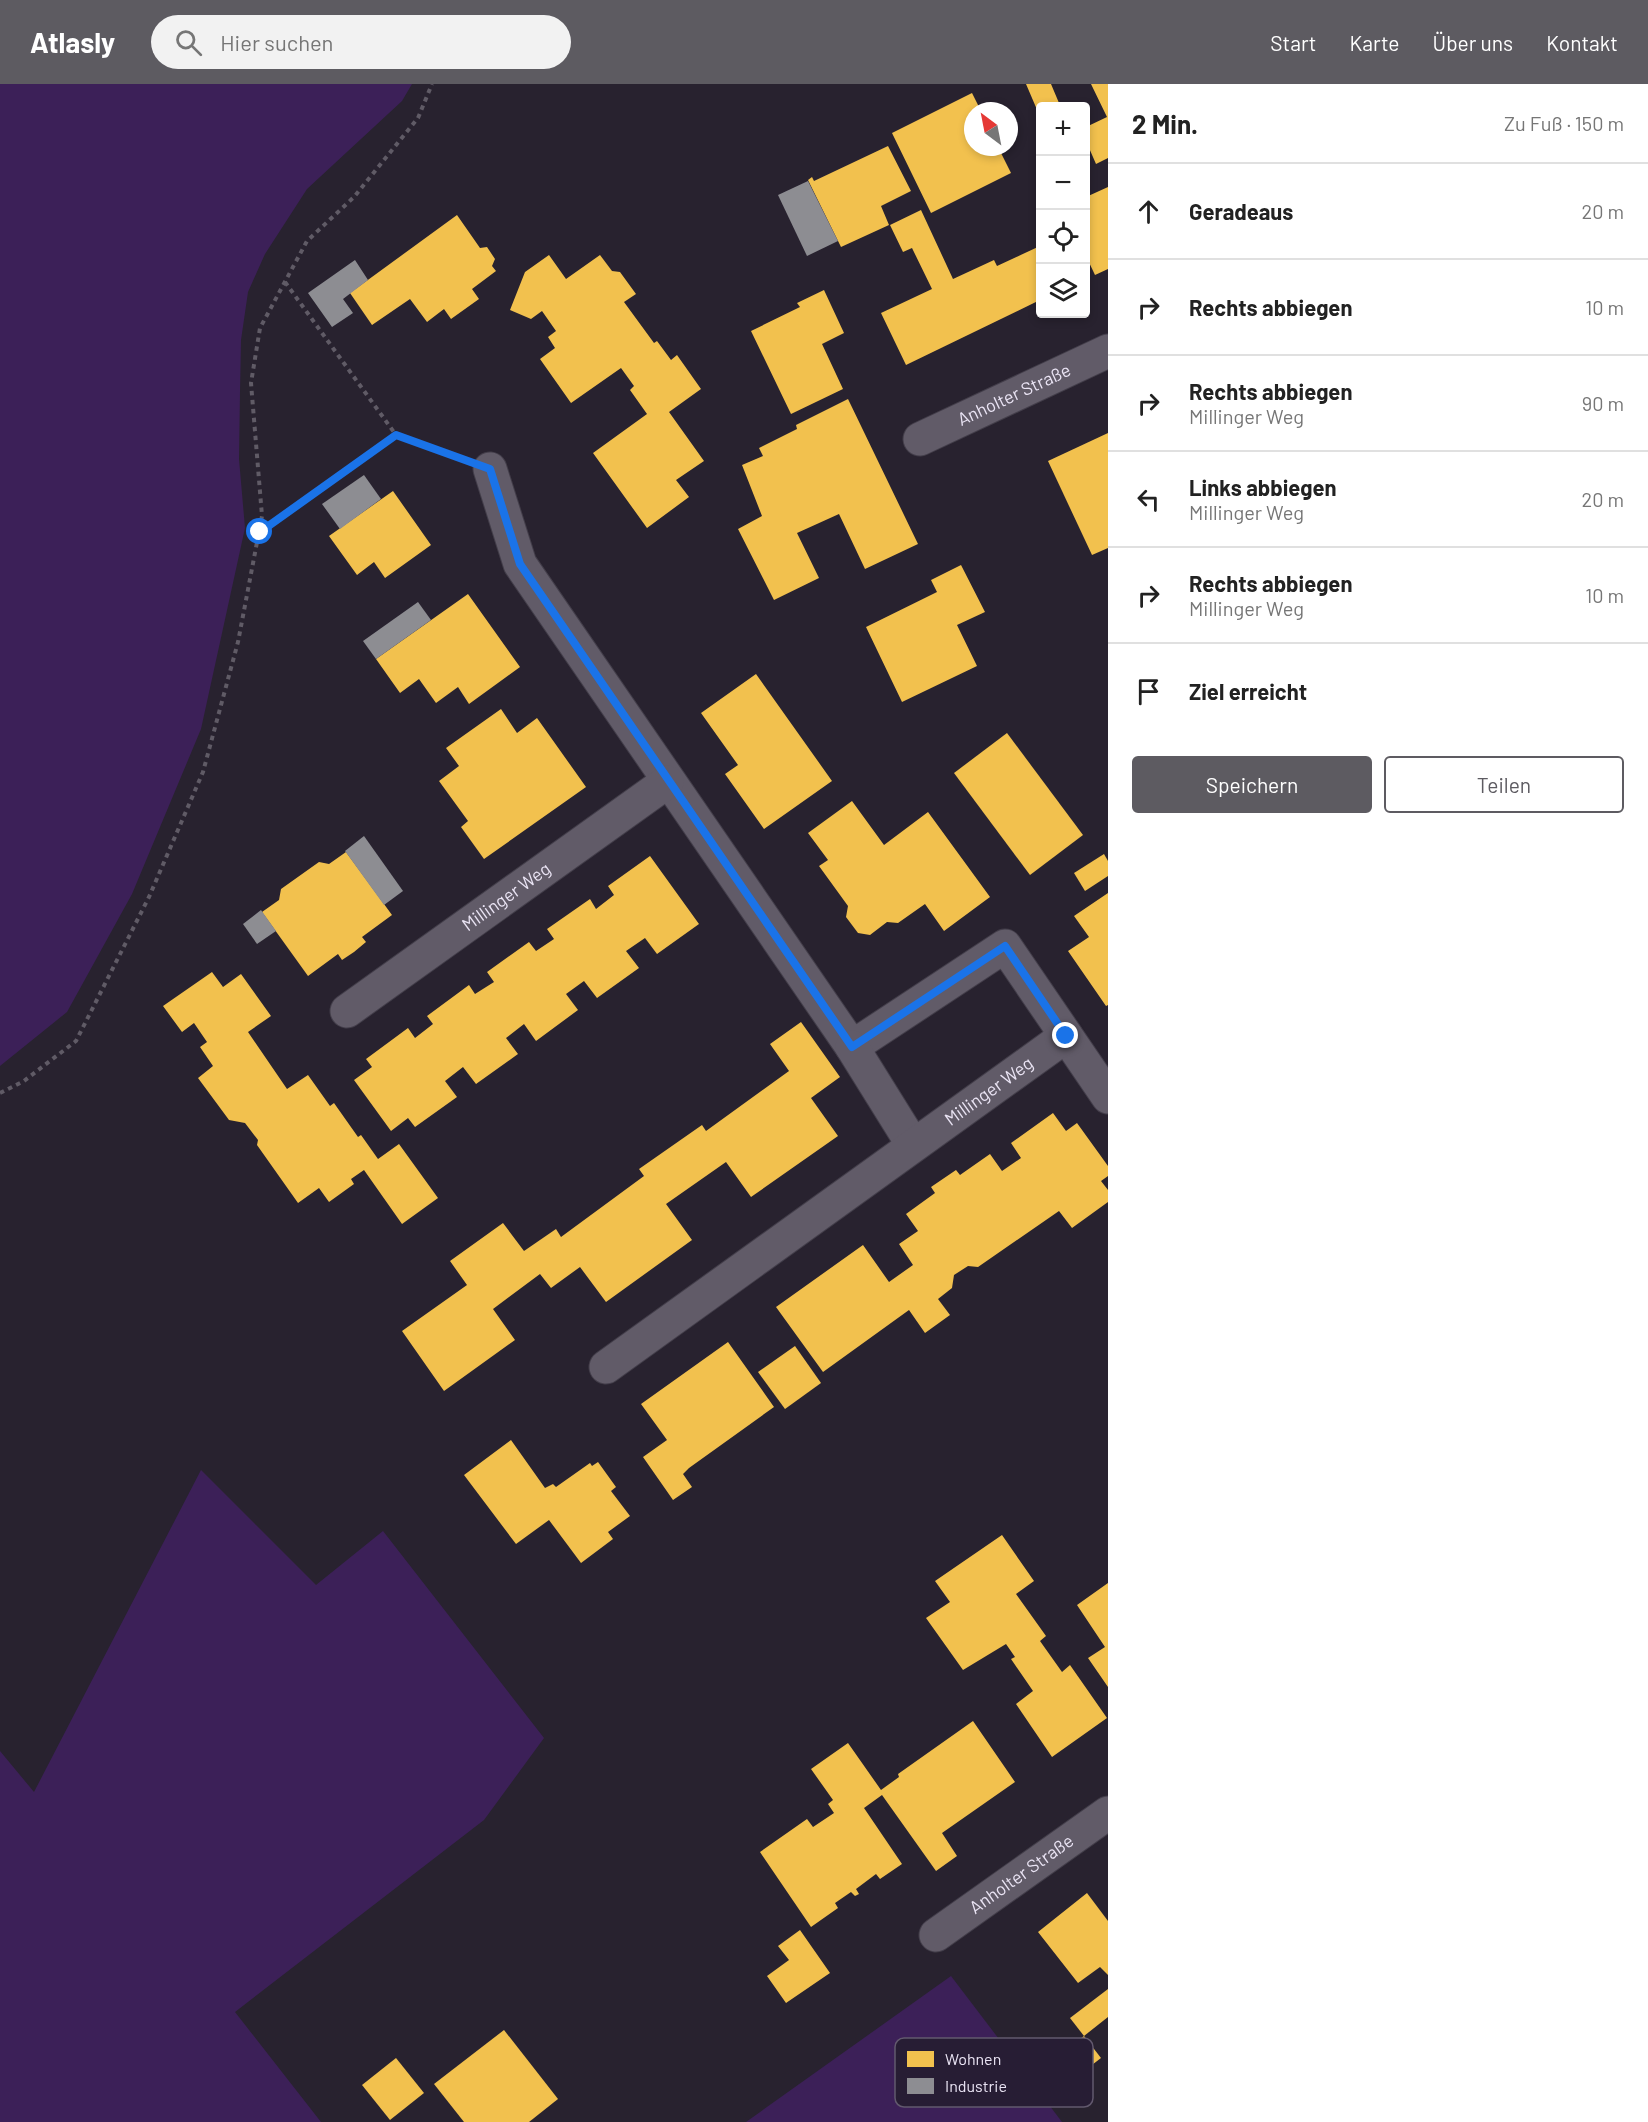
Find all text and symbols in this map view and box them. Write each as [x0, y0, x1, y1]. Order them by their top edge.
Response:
search box [151, 15, 571, 69]
text: Atlasly [30, 25, 115, 59]
icon: search [172, 26, 205, 59]
text: Hier suchen [220, 29, 333, 55]
text: Start [1270, 30, 1317, 55]
text: Karte [1350, 30, 1400, 55]
text: Über uns [1433, 30, 1513, 55]
text: Kontakt [1546, 30, 1618, 55]
north arrow [964, 102, 1018, 156]
map controls [1036, 102, 1090, 318]
button: + [1036, 102, 1090, 156]
text: 2 Min. [1132, 108, 1198, 139]
text: Zu Fuß · 150 m [1504, 111, 1624, 135]
button: − [1036, 156, 1090, 210]
icon: ahead [1132, 195, 1165, 228]
text: Geradeaus [1189, 198, 1293, 224]
text: 20 m [1581, 199, 1624, 223]
button: locate [1036, 210, 1090, 264]
button: layers [1036, 264, 1090, 318]
icon: right [1132, 291, 1165, 324]
text: Rechts abbiegen [1189, 294, 1352, 320]
text: 10 m [1585, 295, 1624, 319]
street label: Anholter Straße [954, 358, 1074, 430]
text: Rechts abbiegen [1189, 378, 1352, 404]
icon: right [1132, 387, 1165, 420]
text: 90 m [1582, 391, 1624, 415]
text: Millinger Weg [1189, 404, 1304, 428]
text: Links abbiegen [1189, 474, 1337, 500]
icon: left [1132, 483, 1165, 516]
text: 20 m [1581, 487, 1624, 511]
text: Millinger Weg [1189, 500, 1304, 524]
route start [246, 518, 272, 544]
text: Rechts abbiegen [1189, 570, 1352, 596]
icon: right [1132, 579, 1165, 612]
text: 10 m [1585, 583, 1624, 607]
text: Millinger Weg [1189, 596, 1304, 620]
icon: arrive [1132, 675, 1165, 708]
text: Ziel erreicht [1189, 678, 1307, 704]
button: Speichern [1132, 756, 1372, 813]
button: Teilen [1384, 756, 1624, 813]
street label: Millinger Weg [457, 857, 554, 935]
route end [1052, 1022, 1078, 1048]
street label: Millinger Weg [940, 1051, 1037, 1130]
street label: Anholter Straße [965, 1829, 1077, 1918]
legend [895, 2038, 1093, 2107]
text: Wohnen [945, 2049, 1001, 2068]
text: Industrie [945, 2076, 1007, 2095]

